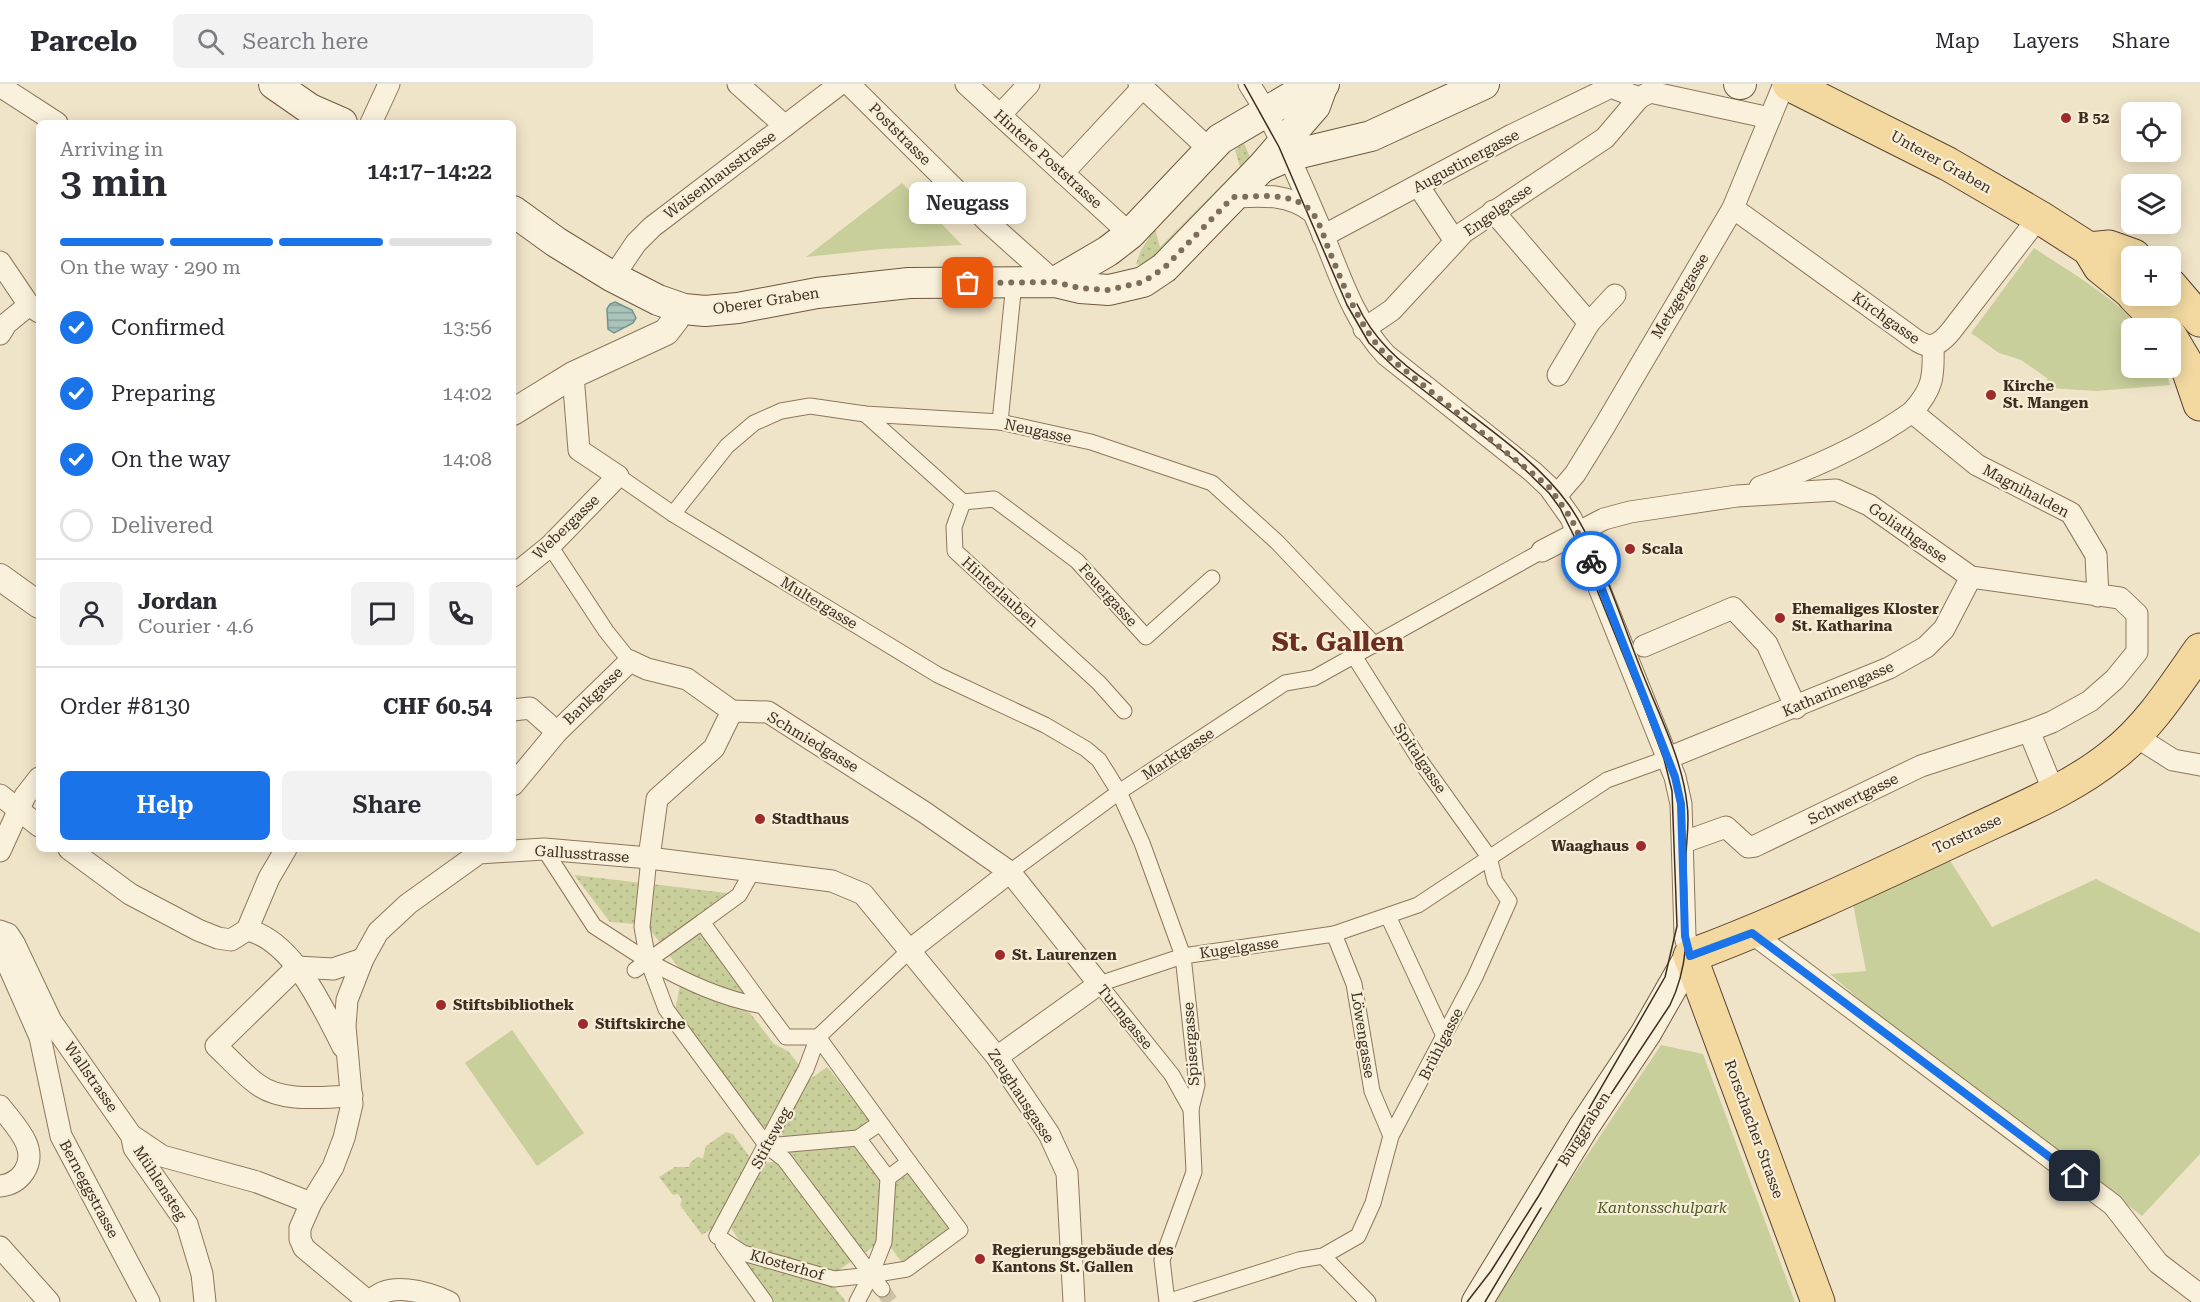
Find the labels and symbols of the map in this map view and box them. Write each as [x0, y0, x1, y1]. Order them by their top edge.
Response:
street label: Poststrasse [865, 99, 935, 169]
street label: Hintere Poststrasse [990, 106, 1106, 212]
place label: B 52 [2078, 109, 2109, 127]
marker: B 52 [2059, 111, 2073, 125]
street label: Augustinergasse [1410, 125, 1522, 197]
street label: Waisenhausstrasse [660, 127, 780, 223]
street label: Unterer Graben [1887, 127, 1995, 197]
street label: Engelgasse [1461, 180, 1535, 240]
callout: Neugass [910, 181, 1026, 223]
street label: Metzgergasse [1647, 250, 1713, 342]
pin [942, 257, 993, 308]
street label: Oberer Graben [711, 284, 821, 318]
street label: Kirchgasse [1849, 288, 1923, 348]
place label: Kirche St. Mangen [2003, 377, 2088, 412]
marker: Kirche St. Mangen [1984, 388, 1998, 402]
street label: Neugasse [1003, 415, 1073, 447]
street label: Magnihalden [1980, 461, 2073, 521]
street label: Webergasse [529, 491, 603, 563]
street label: Goliathgasse [1865, 499, 1951, 567]
courier [1561, 531, 1621, 591]
place label: Scala [1642, 540, 1683, 558]
marker: Scala [1623, 542, 1637, 556]
street label: Hinterlauben [958, 553, 1042, 631]
street label: Feuergasse [1075, 560, 1141, 630]
street label: Multergasse [777, 573, 861, 633]
place label: Ehemaliges Kloster St. Katharina [1792, 600, 1939, 635]
marker: Ehemaliges Kloster St. Katharina [1773, 611, 1787, 625]
district label: St. Gallen [1272, 626, 1404, 658]
street label: Katharinengasse [1780, 657, 1896, 721]
street label: Bankgasse [560, 663, 626, 729]
street label: Schmiedgasse [764, 708, 862, 776]
street label: Spitalgasse [1390, 719, 1450, 797]
street label: Marktgasse [1139, 724, 1217, 784]
street label: Schwertgasse [1805, 769, 1901, 829]
place label: Stadthaus [772, 810, 849, 828]
street label: Torstrasse [1930, 810, 2004, 858]
marker: Stadthaus [753, 812, 767, 826]
place label: Waaghaus [1551, 837, 1629, 855]
marker: Waaghaus [1634, 839, 1648, 853]
street label: Gallusstrasse [534, 842, 630, 866]
street label: Kugelgasse [1198, 934, 1280, 962]
place label: St. Laurenzen [1012, 946, 1117, 964]
marker: St. Laurenzen [993, 948, 1007, 962]
street label: Turmgasse [1094, 981, 1156, 1053]
street label: Löwengasse [1347, 991, 1379, 1079]
place label: Stiftsbibliothek [453, 996, 575, 1014]
marker: Stiftsbibliothek [434, 998, 448, 1012]
street label: Spisergasse [1179, 1001, 1203, 1087]
street label: Brühlgasse [1415, 1005, 1467, 1083]
place label: Stiftskirche [595, 1015, 686, 1033]
marker: Stiftskirche [576, 1017, 590, 1031]
street label: Wallstrasse [60, 1039, 122, 1115]
street label: Zeughausgasse [984, 1046, 1058, 1146]
street label: Rorschacher Strasse [1721, 1057, 1787, 1201]
street label: Burggraben [1554, 1088, 1614, 1169]
street label: Stiftsweg [747, 1104, 795, 1172]
street label: Berneggstrasse [56, 1137, 122, 1241]
street label: Mühlensteg [129, 1143, 191, 1224]
pin [2049, 1150, 2100, 1201]
park label: Kantonsschulpark [1596, 1199, 1728, 1217]
place label: Regierungsgebäude des Kantons St. Gallen [992, 1241, 1174, 1276]
street label: Klosterhof [748, 1246, 827, 1284]
marker: Regierungsgebäude des Kantons St. Gallen [973, 1252, 987, 1266]

